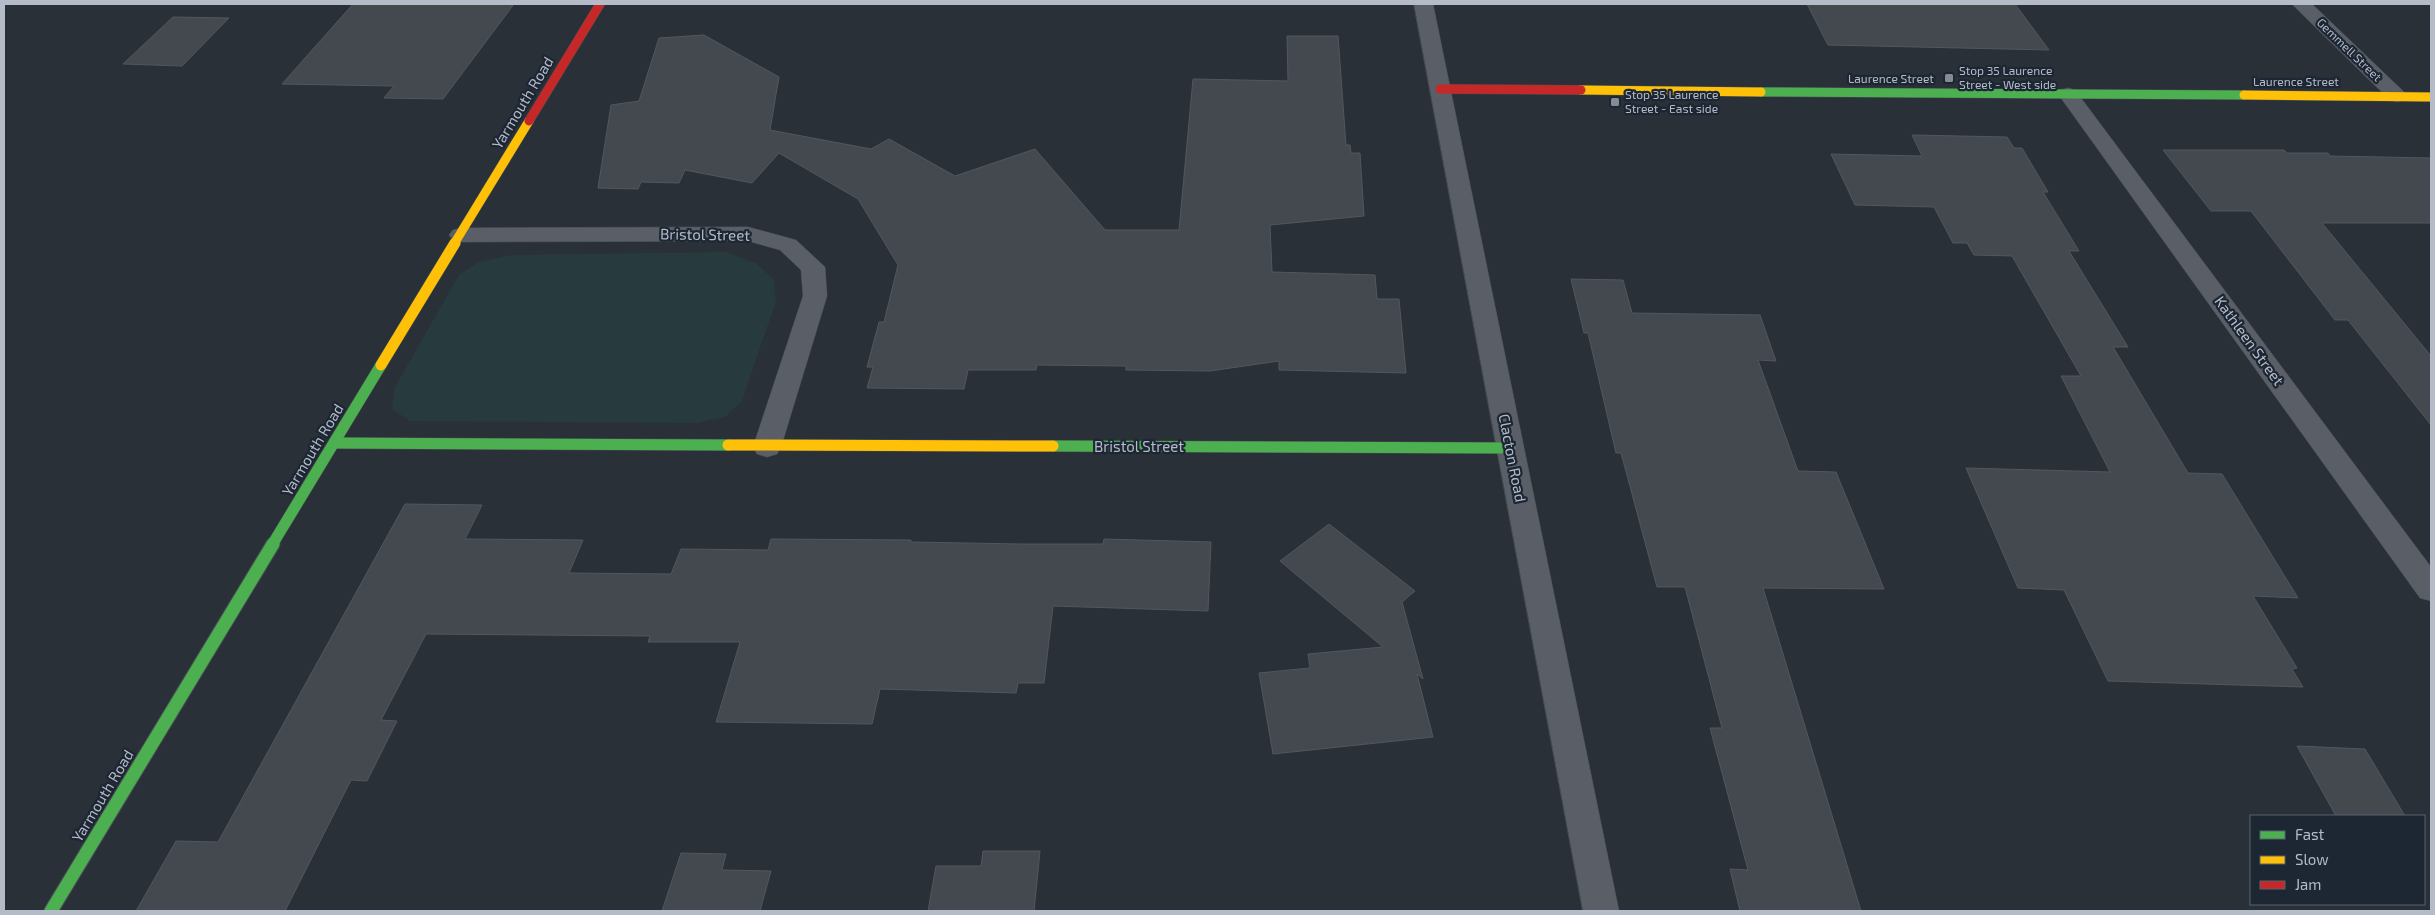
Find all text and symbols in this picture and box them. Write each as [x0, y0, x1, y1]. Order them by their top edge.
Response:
street label: Gemmell Street [2315, 15, 2385, 84]
street label: Yarmouth Road [488, 53, 557, 152]
place label: Stop 35 Laurence Street - West side [1959, 63, 2056, 91]
street label: Laurence Street [1848, 71, 1934, 85]
marker: Stop 35 Laurence Street - West side [1943, 72, 1955, 84]
street label: Laurence Street [2253, 74, 2339, 88]
place label: Stop 35 Laurence Street - East side [1625, 87, 1718, 115]
marker: Stop 35 Laurence Street - East side [1609, 96, 1621, 108]
street label: Bristol Street [660, 224, 750, 244]
street label: Kathleen Street [2211, 292, 2288, 389]
street label: Yarmouth Road [278, 400, 347, 499]
street label: Clacton Road [1496, 412, 1530, 503]
street label: Bristol Street [1094, 437, 1184, 455]
street label: Yarmouth Road [68, 746, 137, 845]
legend [2250, 815, 2425, 905]
text: Fast [2295, 825, 2325, 843]
text: Slow [2295, 850, 2329, 868]
text: Jam [2295, 875, 2321, 893]

